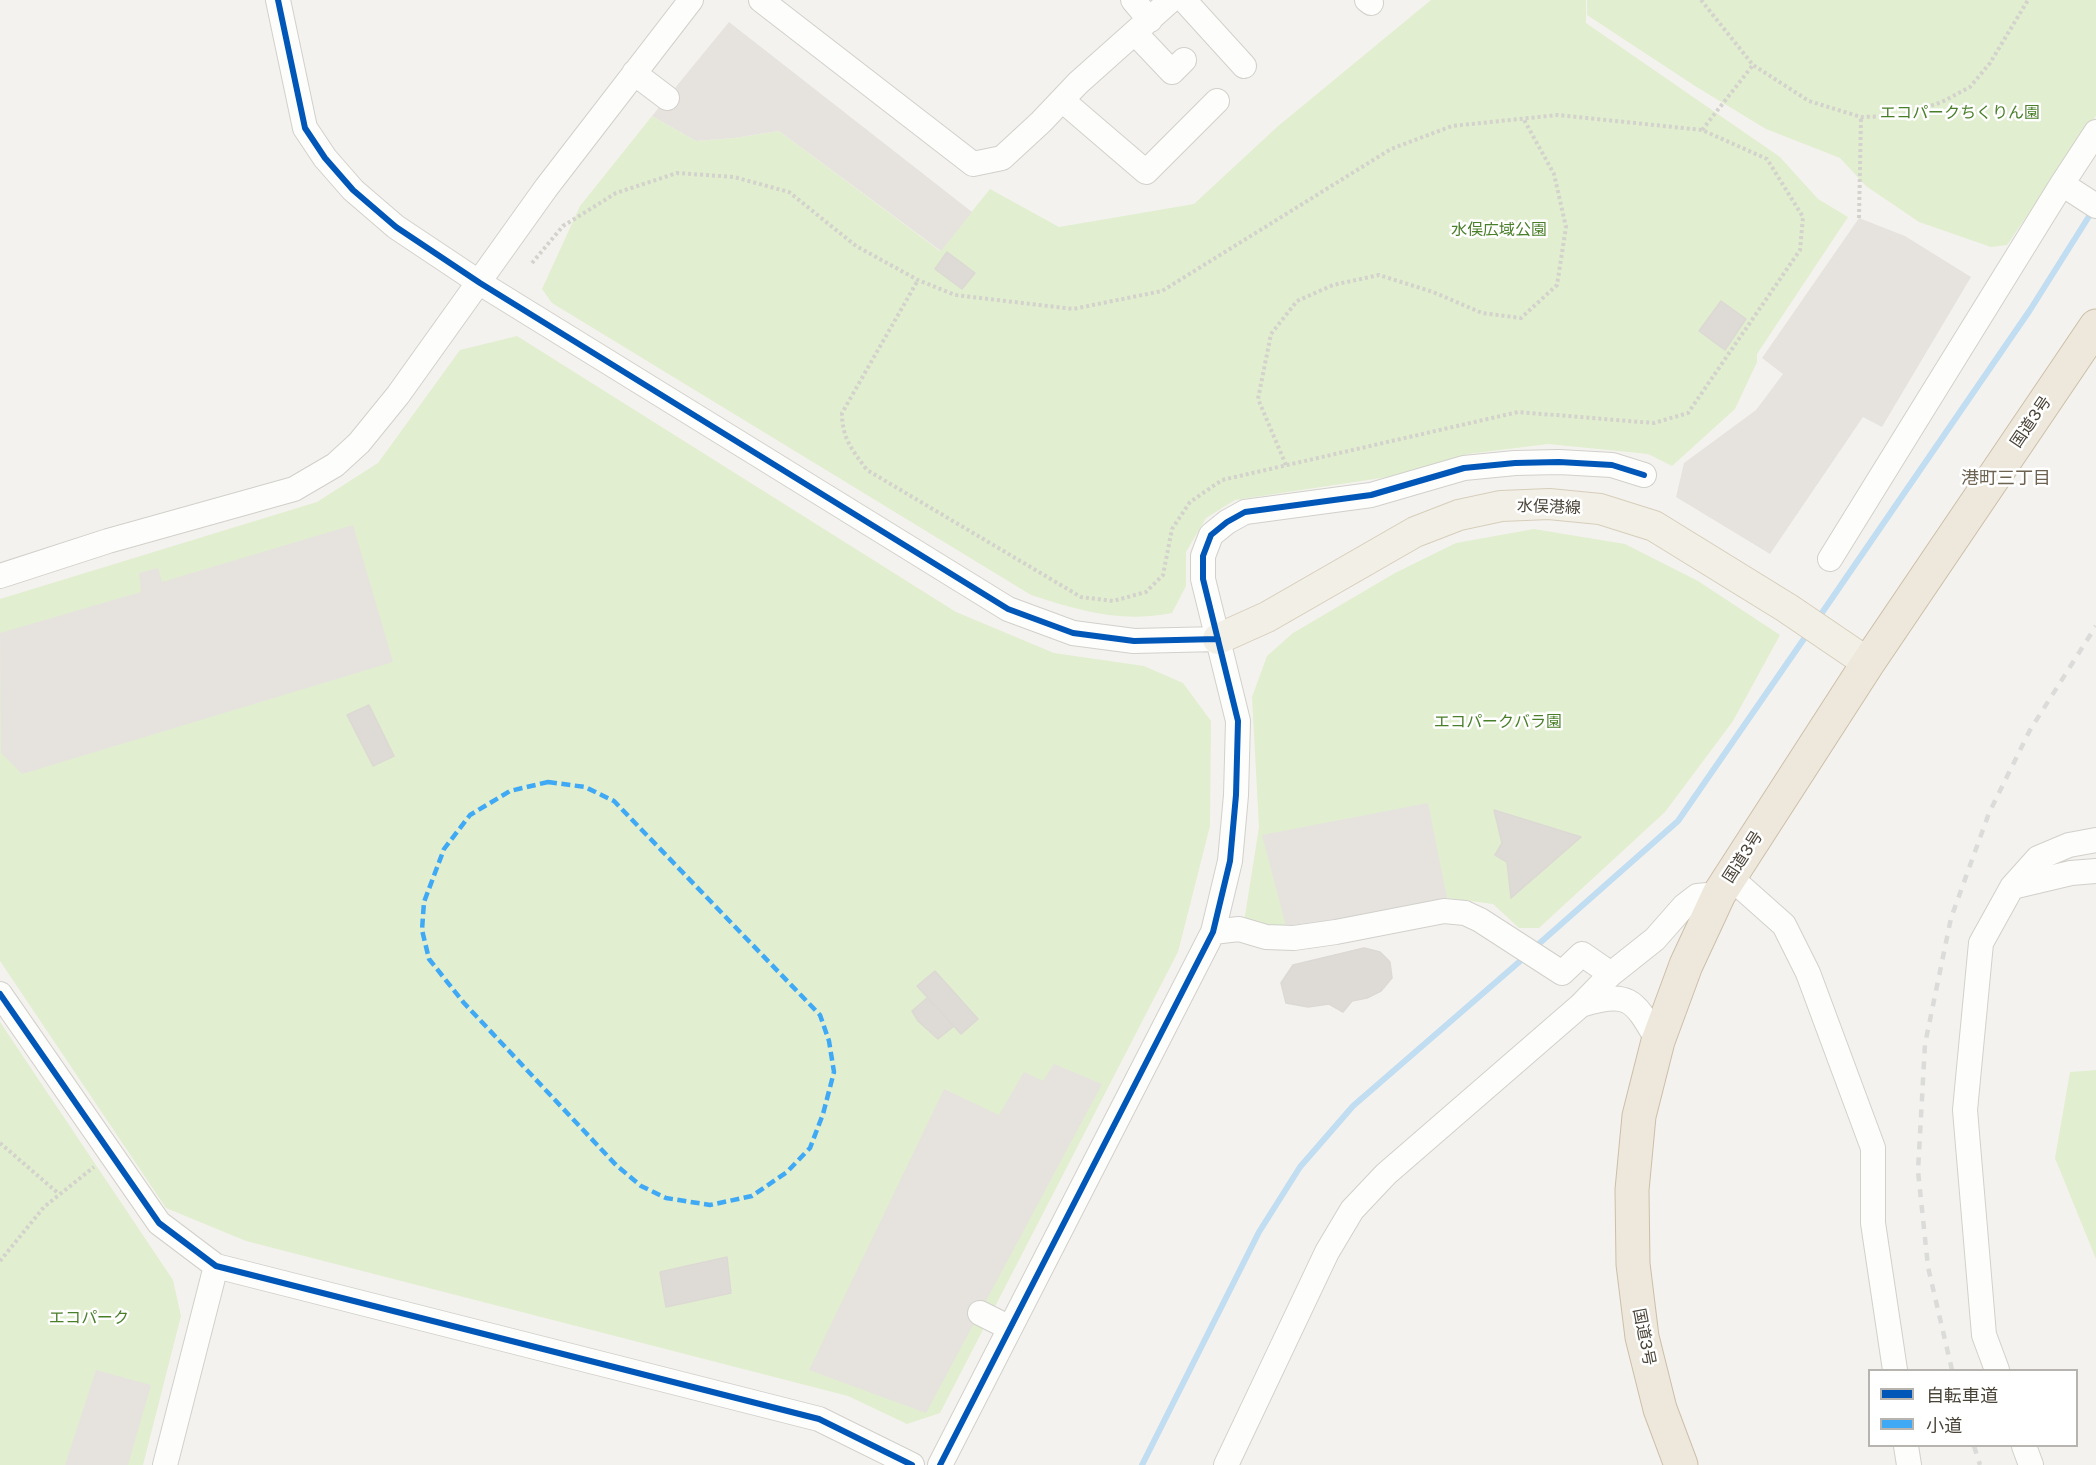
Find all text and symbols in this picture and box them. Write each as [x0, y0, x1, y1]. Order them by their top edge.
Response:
park label: エコパークちくりん園 [1880, 103, 2040, 123]
park label: 水俣広域公園 [1451, 220, 1547, 240]
street label: 国道3号 [2007, 393, 2055, 451]
district label: 港町三丁目 [1961, 467, 2051, 489]
street label: 水俣港線 [1517, 496, 1581, 518]
park label: エコパークバラ園 [1434, 712, 1562, 732]
street label: 国道3号 [1719, 827, 1767, 887]
street label: 国道3号 [1629, 1307, 1659, 1367]
park label: エコパーク [49, 1308, 129, 1328]
legend [1868, 1369, 2078, 1447]
text: 自転車道 [1926, 1385, 1998, 1406]
text: 小道 [1926, 1415, 1962, 1436]

